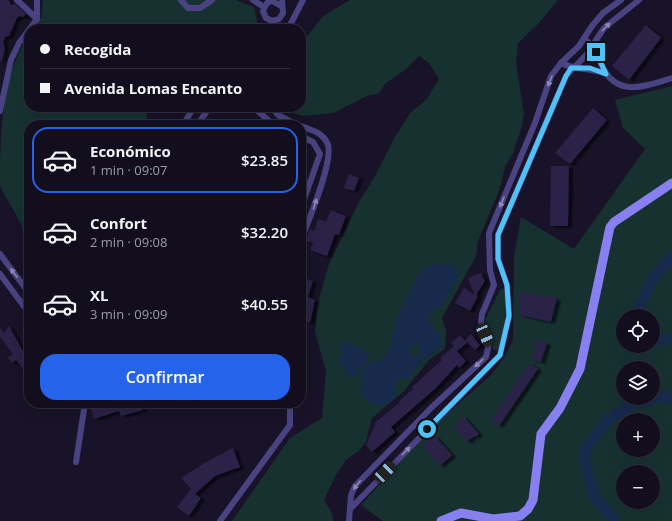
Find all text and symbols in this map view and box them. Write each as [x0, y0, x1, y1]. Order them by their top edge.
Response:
one-way arrow [601, 22, 611, 32]
text: Recogida [64, 39, 131, 59]
route end [587, 43, 605, 61]
one-way arrow [547, 75, 553, 87]
text: Avenida Lomas Encanto [64, 78, 242, 98]
text: Económico [90, 141, 171, 161]
icon: car [42, 142, 78, 178]
text: $23.85 [241, 150, 288, 170]
text: 1 min · 09:07 [90, 161, 167, 179]
one-way arrow [499, 196, 505, 208]
one-way arrow [312, 198, 318, 210]
text: Confort [90, 213, 147, 233]
icon: car [42, 214, 78, 250]
text: $32.20 [241, 222, 288, 242]
text: 2 min · 09:08 [90, 233, 167, 251]
one-way arrow [10, 268, 19, 279]
text: XL [90, 285, 108, 305]
icon: car [42, 286, 78, 322]
text: $40.55 [241, 294, 288, 314]
text: 3 min · 09:09 [90, 305, 167, 323]
map controls [616, 309, 660, 509]
button: locate [616, 309, 660, 353]
car [475, 322, 495, 348]
button: Confirmar [40, 354, 290, 400]
one-way arrow [474, 359, 484, 368]
button: layers [616, 361, 660, 405]
button: + [616, 413, 660, 457]
route start [418, 420, 436, 438]
one-way arrow [401, 446, 411, 456]
car [372, 459, 398, 485]
button: − [616, 465, 660, 509]
one-way arrow [353, 479, 362, 490]

